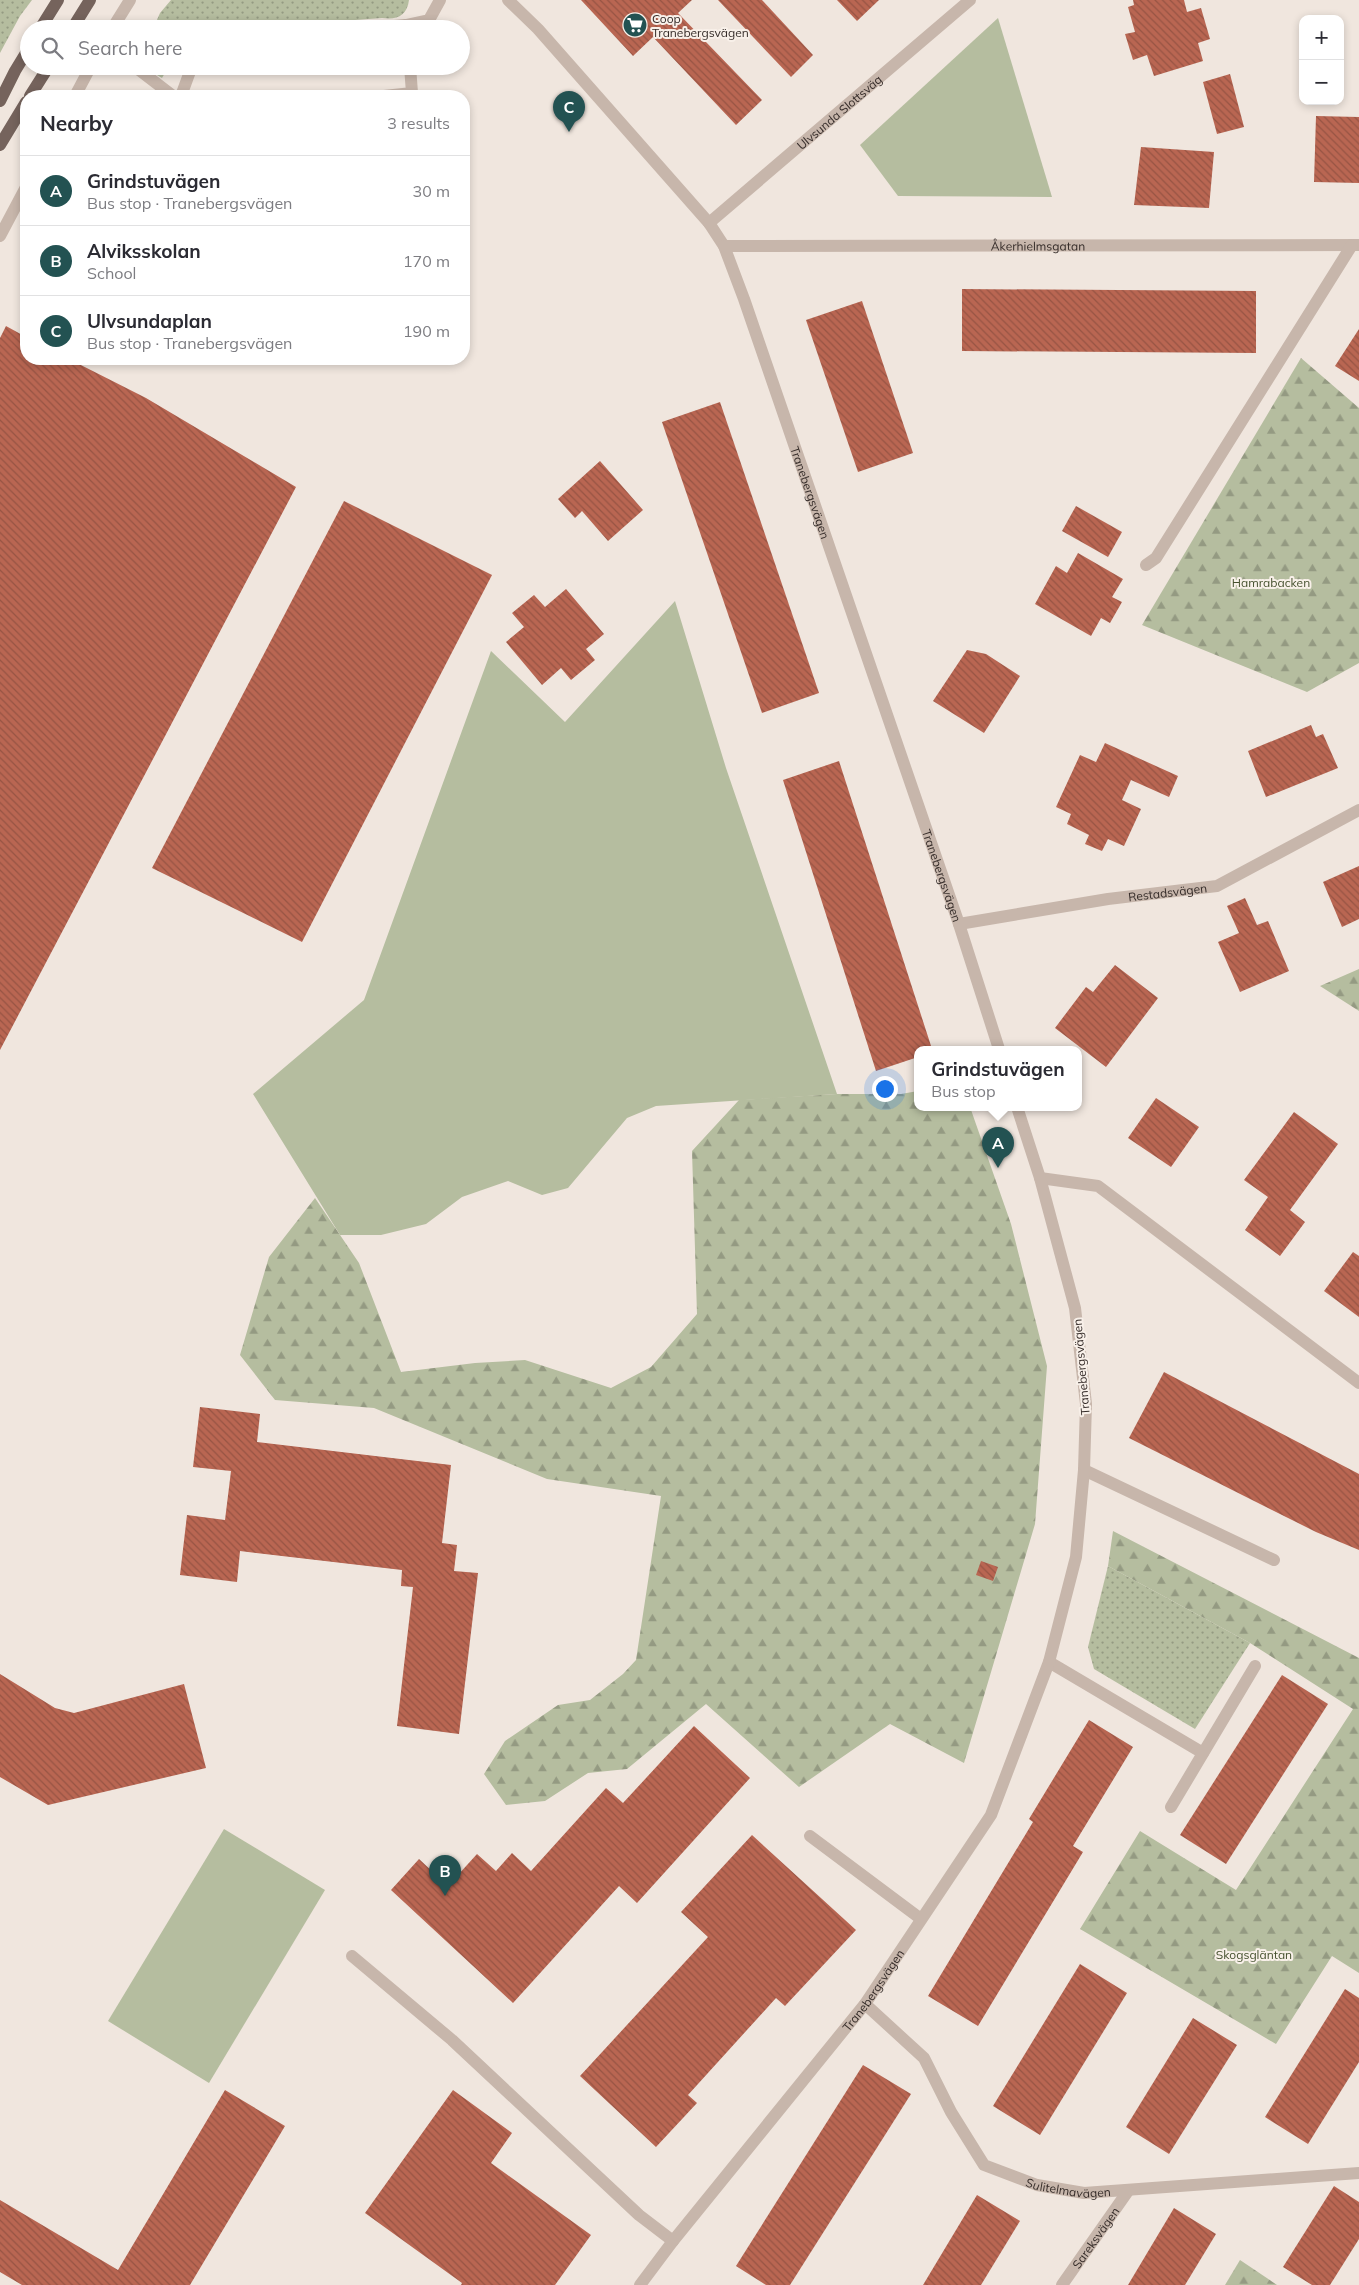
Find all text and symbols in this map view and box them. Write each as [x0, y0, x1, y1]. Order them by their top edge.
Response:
place label: Coop Tranebergsvägen [652, 11, 749, 40]
supermarket icon: Coop Tranebergsvägen [622, 12, 648, 38]
map controls [1299, 15, 1344, 105]
button: + [1299, 15, 1344, 60]
search box [20, 20, 470, 75]
icon: search [38, 34, 66, 62]
text: Search here [78, 36, 182, 60]
button: − [1299, 60, 1344, 105]
street label: Ulvsunda Slottsväg [793, 71, 885, 153]
pin: C [553, 91, 585, 132]
text: Nearby [40, 110, 113, 136]
text: 3 results [387, 113, 450, 133]
text: Grindstuvägen [87, 169, 220, 193]
text: A [50, 181, 62, 201]
text: 30 m [413, 181, 450, 201]
text: Bus stop · Tranebergsvägen [87, 193, 293, 213]
street label: Åkerhielmsgatan [991, 238, 1085, 253]
text: Alviksskolan [87, 239, 201, 263]
text: B [50, 251, 62, 271]
text: 170 m [403, 251, 450, 271]
text: School [87, 263, 136, 283]
text: Ulvsundaplan [87, 309, 212, 333]
text: C [51, 321, 61, 341]
text: 190 m [403, 321, 450, 341]
text: Bus stop · Tranebergsvägen [87, 333, 293, 353]
street label: Tranebergsvägen [788, 444, 833, 541]
park label: Hamrabacken [1232, 575, 1310, 590]
street label: Tranebergsvägen [919, 827, 965, 924]
street label: Restadsvägen [1127, 880, 1208, 904]
popup [914, 1046, 1082, 1111]
text: Grindstuvägen [931, 1057, 1065, 1081]
your location [872, 1076, 898, 1102]
text: Bus stop [931, 1081, 996, 1101]
pin: A [982, 1127, 1014, 1168]
street label: Tranebergsvägen [1069, 1318, 1093, 1416]
pin: B [429, 1855, 461, 1896]
street label: Tranebergsvägen [839, 1946, 907, 2034]
park label: Skogsgläntan [1216, 1947, 1292, 1962]
street label: Sulitelmavägen [1024, 2174, 1111, 2201]
street label: Sareksvägen [1069, 2204, 1122, 2271]

